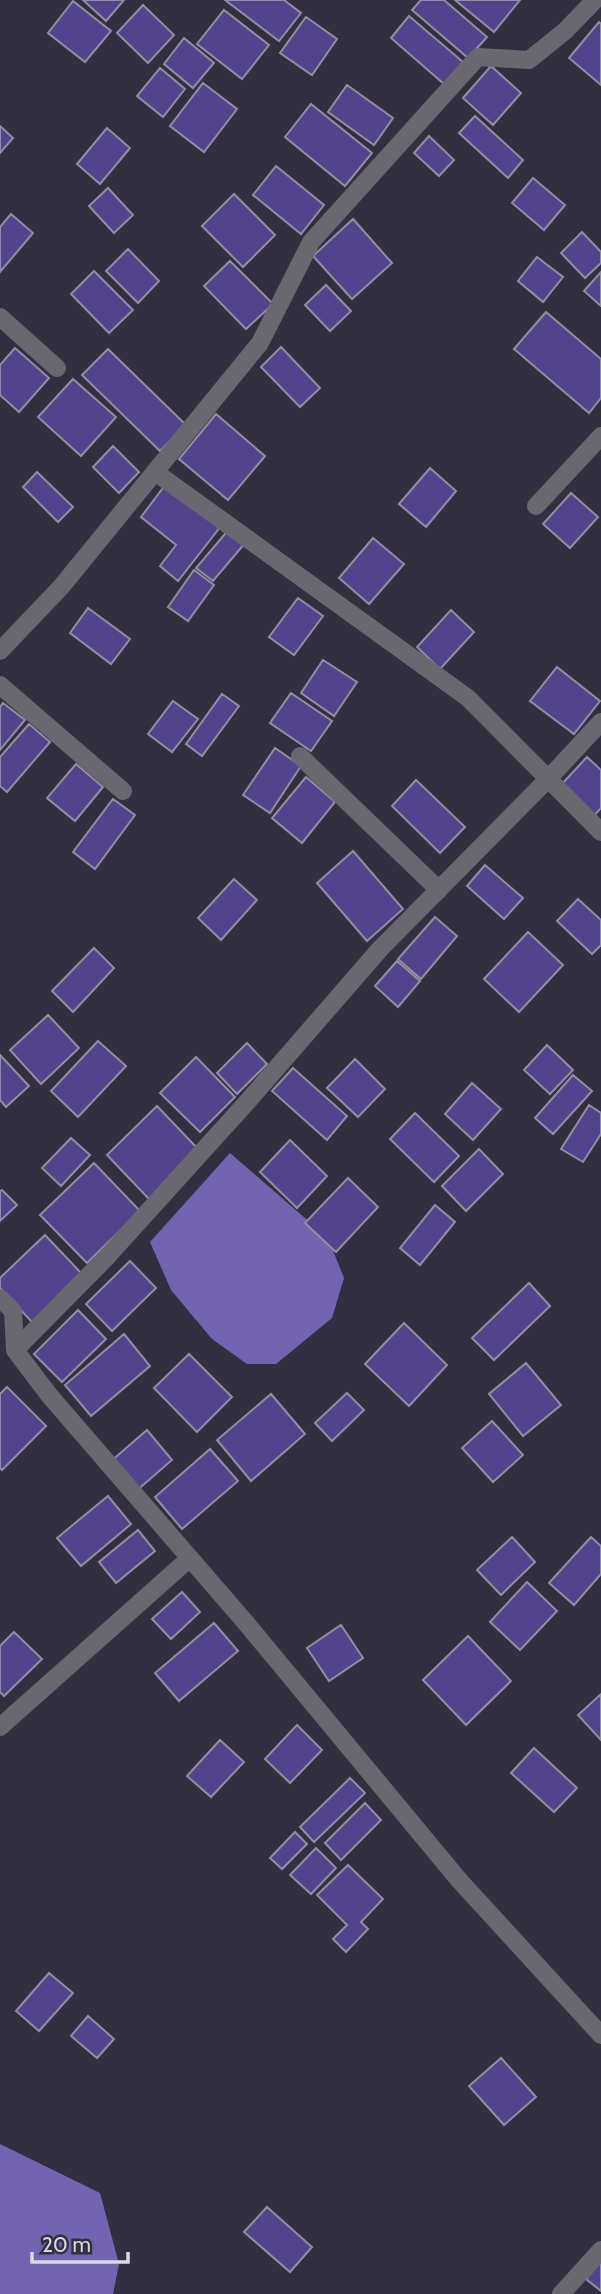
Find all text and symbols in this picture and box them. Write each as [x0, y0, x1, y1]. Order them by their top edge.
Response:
scale bar [32, 2220, 128, 2264]
text: 20 m [42, 2232, 91, 2257]

